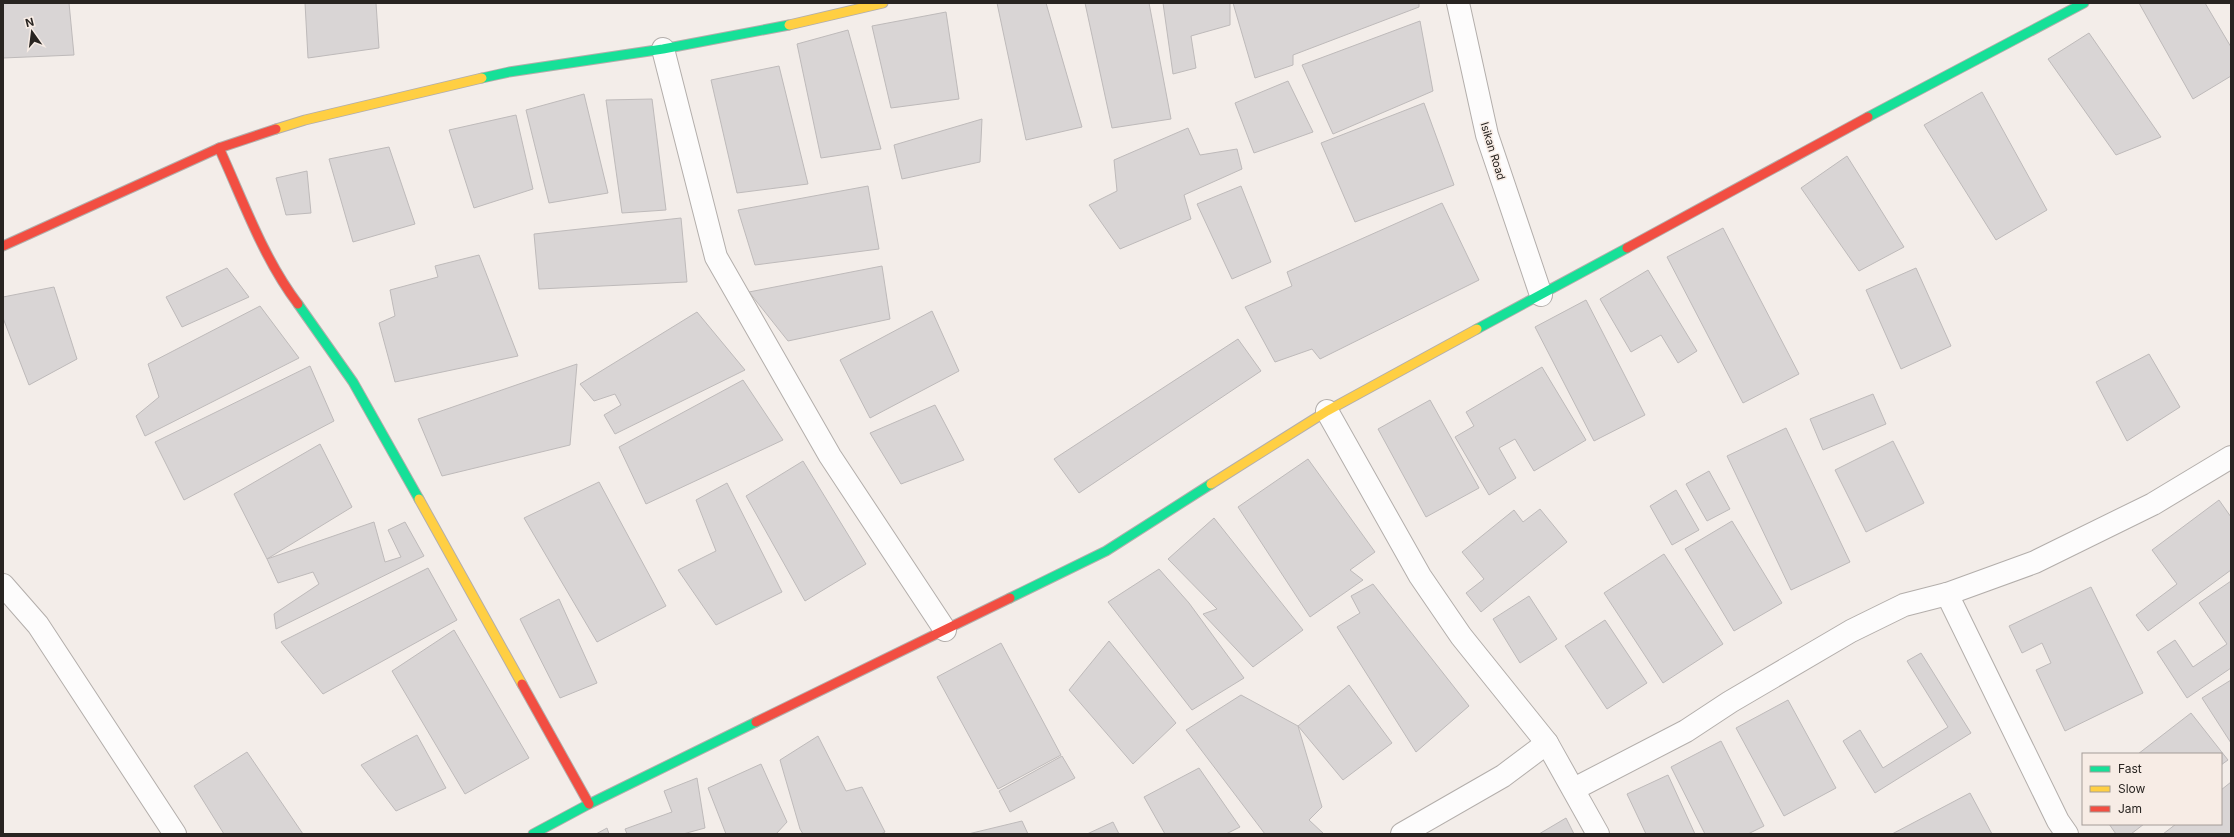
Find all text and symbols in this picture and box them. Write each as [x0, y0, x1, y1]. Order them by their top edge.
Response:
north arrow [12, 12, 52, 52]
text: N [24, 14, 35, 30]
street label: Isikan Road [1478, 120, 1508, 182]
legend [2082, 753, 2222, 825]
text: Fast [2118, 761, 2142, 776]
text: Slow [2118, 781, 2146, 796]
text: Jam [2118, 801, 2142, 816]

